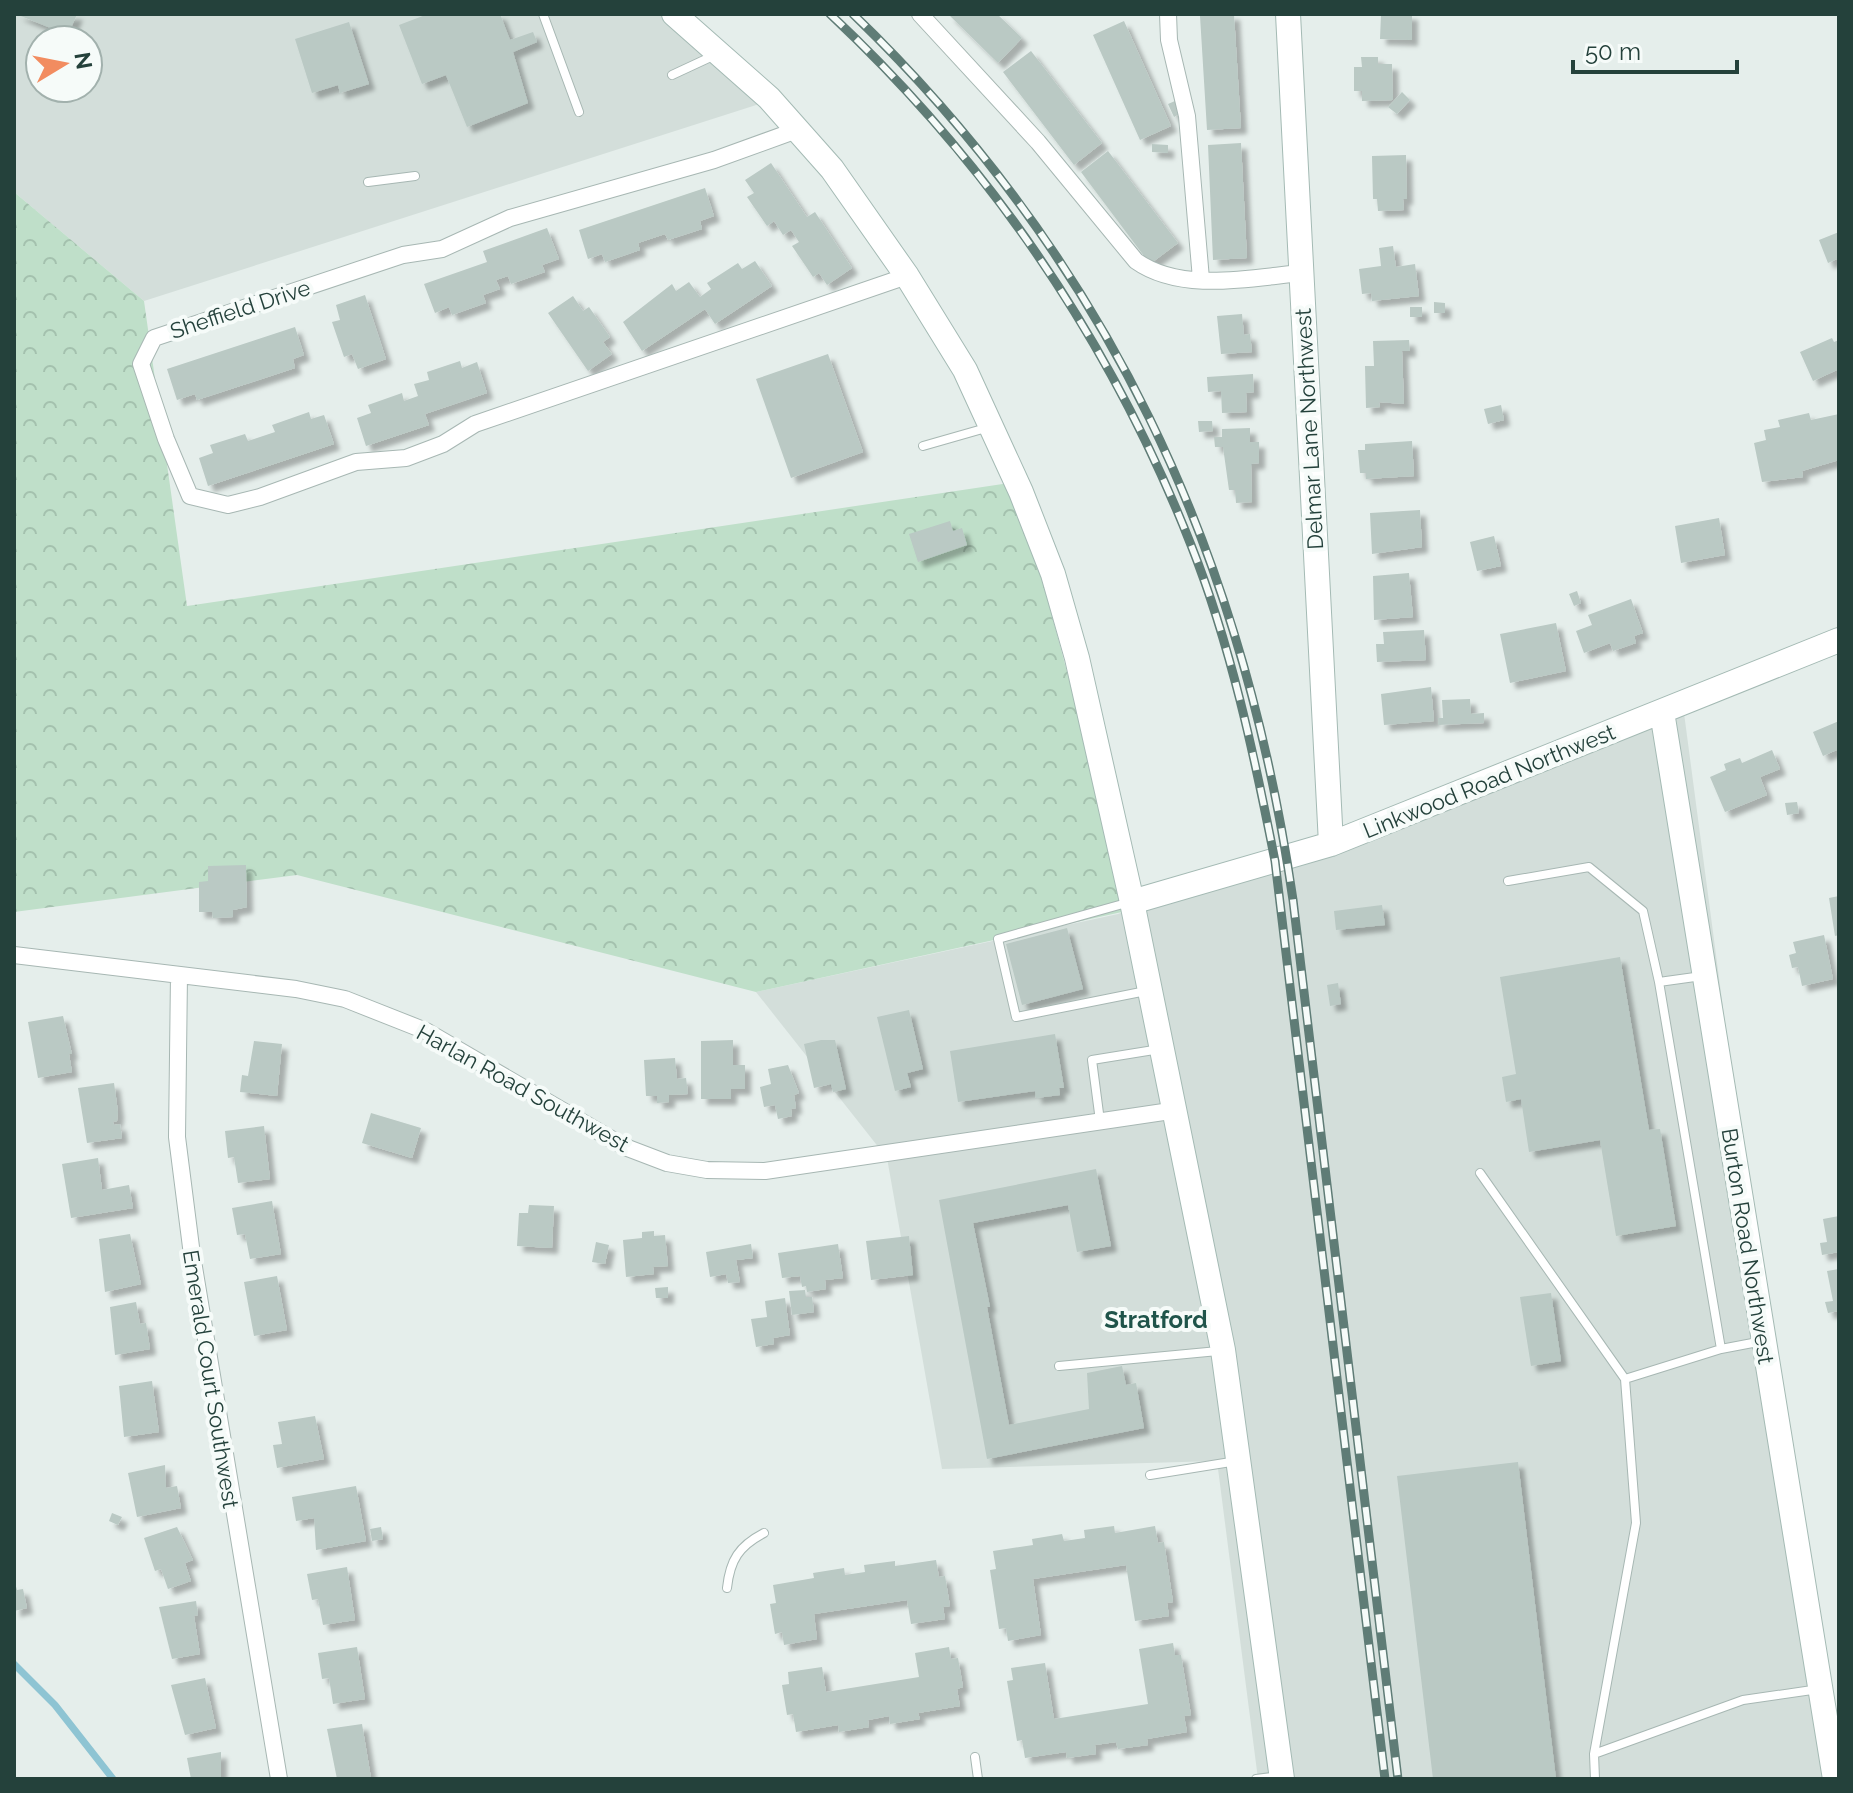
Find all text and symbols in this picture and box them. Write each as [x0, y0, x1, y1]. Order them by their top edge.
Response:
north arrow [24, 24, 104, 104]
scale bar [1573, 24, 1737, 74]
text: 50 m [1585, 37, 1641, 66]
text: N [69, 50, 98, 71]
street label: Sheffield Drive [167, 274, 313, 344]
street label: Delmar Lane Northwest [1290, 307, 1328, 550]
street label: Linkwood Road Northwest [1359, 718, 1619, 844]
street label: Harlan Road Southwest [412, 1019, 634, 1157]
street label: Burton Road Northwest [1717, 1126, 1780, 1366]
street label: Emerald Court Southwest [178, 1248, 244, 1511]
district label: Stratford [1104, 1305, 1208, 1334]

